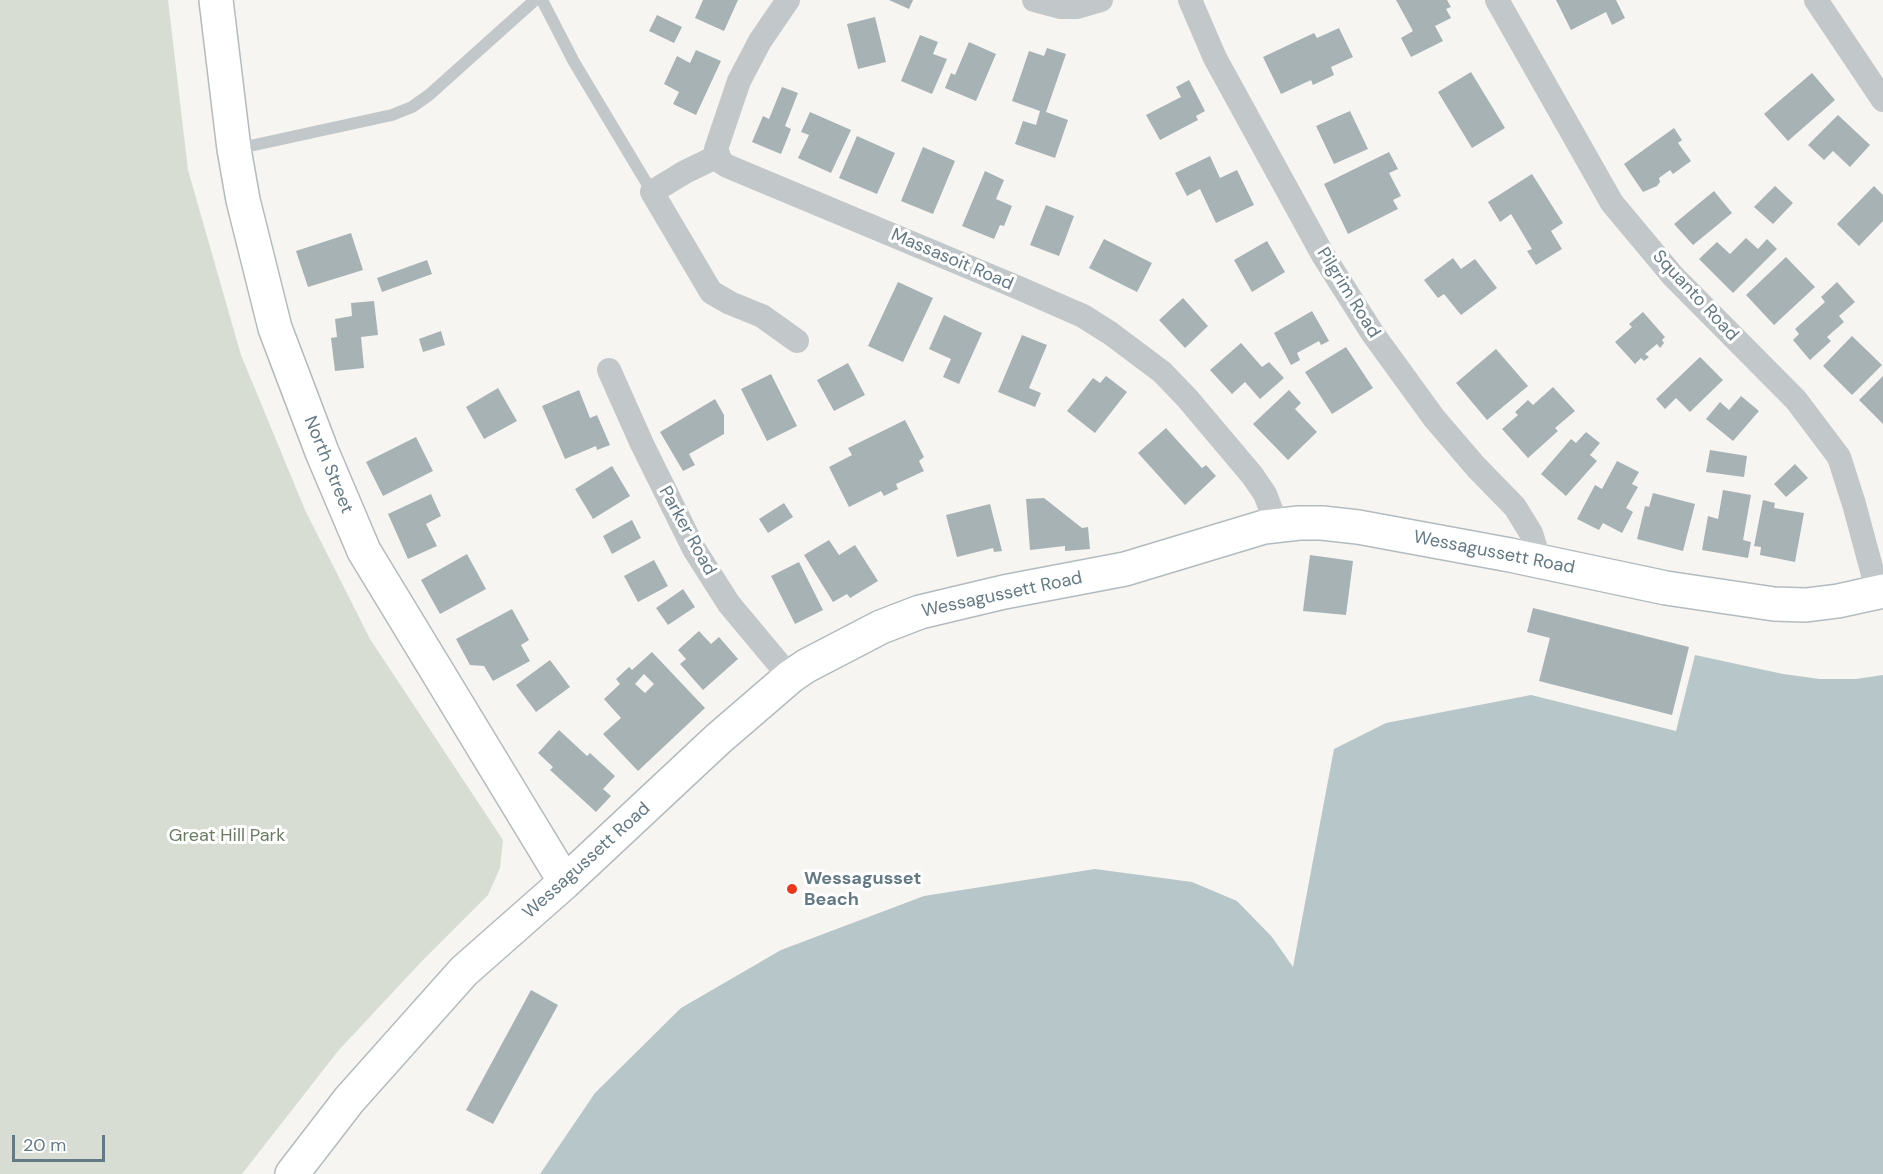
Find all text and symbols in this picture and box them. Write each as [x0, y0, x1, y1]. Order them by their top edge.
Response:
street label: Massasoit Road [888, 225, 1016, 295]
street label: Pilgrim Road [1312, 244, 1384, 342]
street label: Squanto Road [1647, 246, 1743, 346]
street label: North Street [299, 413, 357, 517]
street label: Parker Road [654, 483, 720, 579]
street label: Wessagussett Road [1412, 527, 1576, 579]
street label: Wessagussett Road [920, 567, 1084, 623]
street label: Wessagussett Road [519, 798, 655, 924]
park label: Great Hill Park [169, 825, 285, 847]
place label: Wessagusset Beach [804, 868, 921, 910]
marker: Wessagusset Beach [785, 882, 799, 896]
scale bar [15, 1123, 108, 1161]
text: 20 m [23, 1133, 66, 1157]

